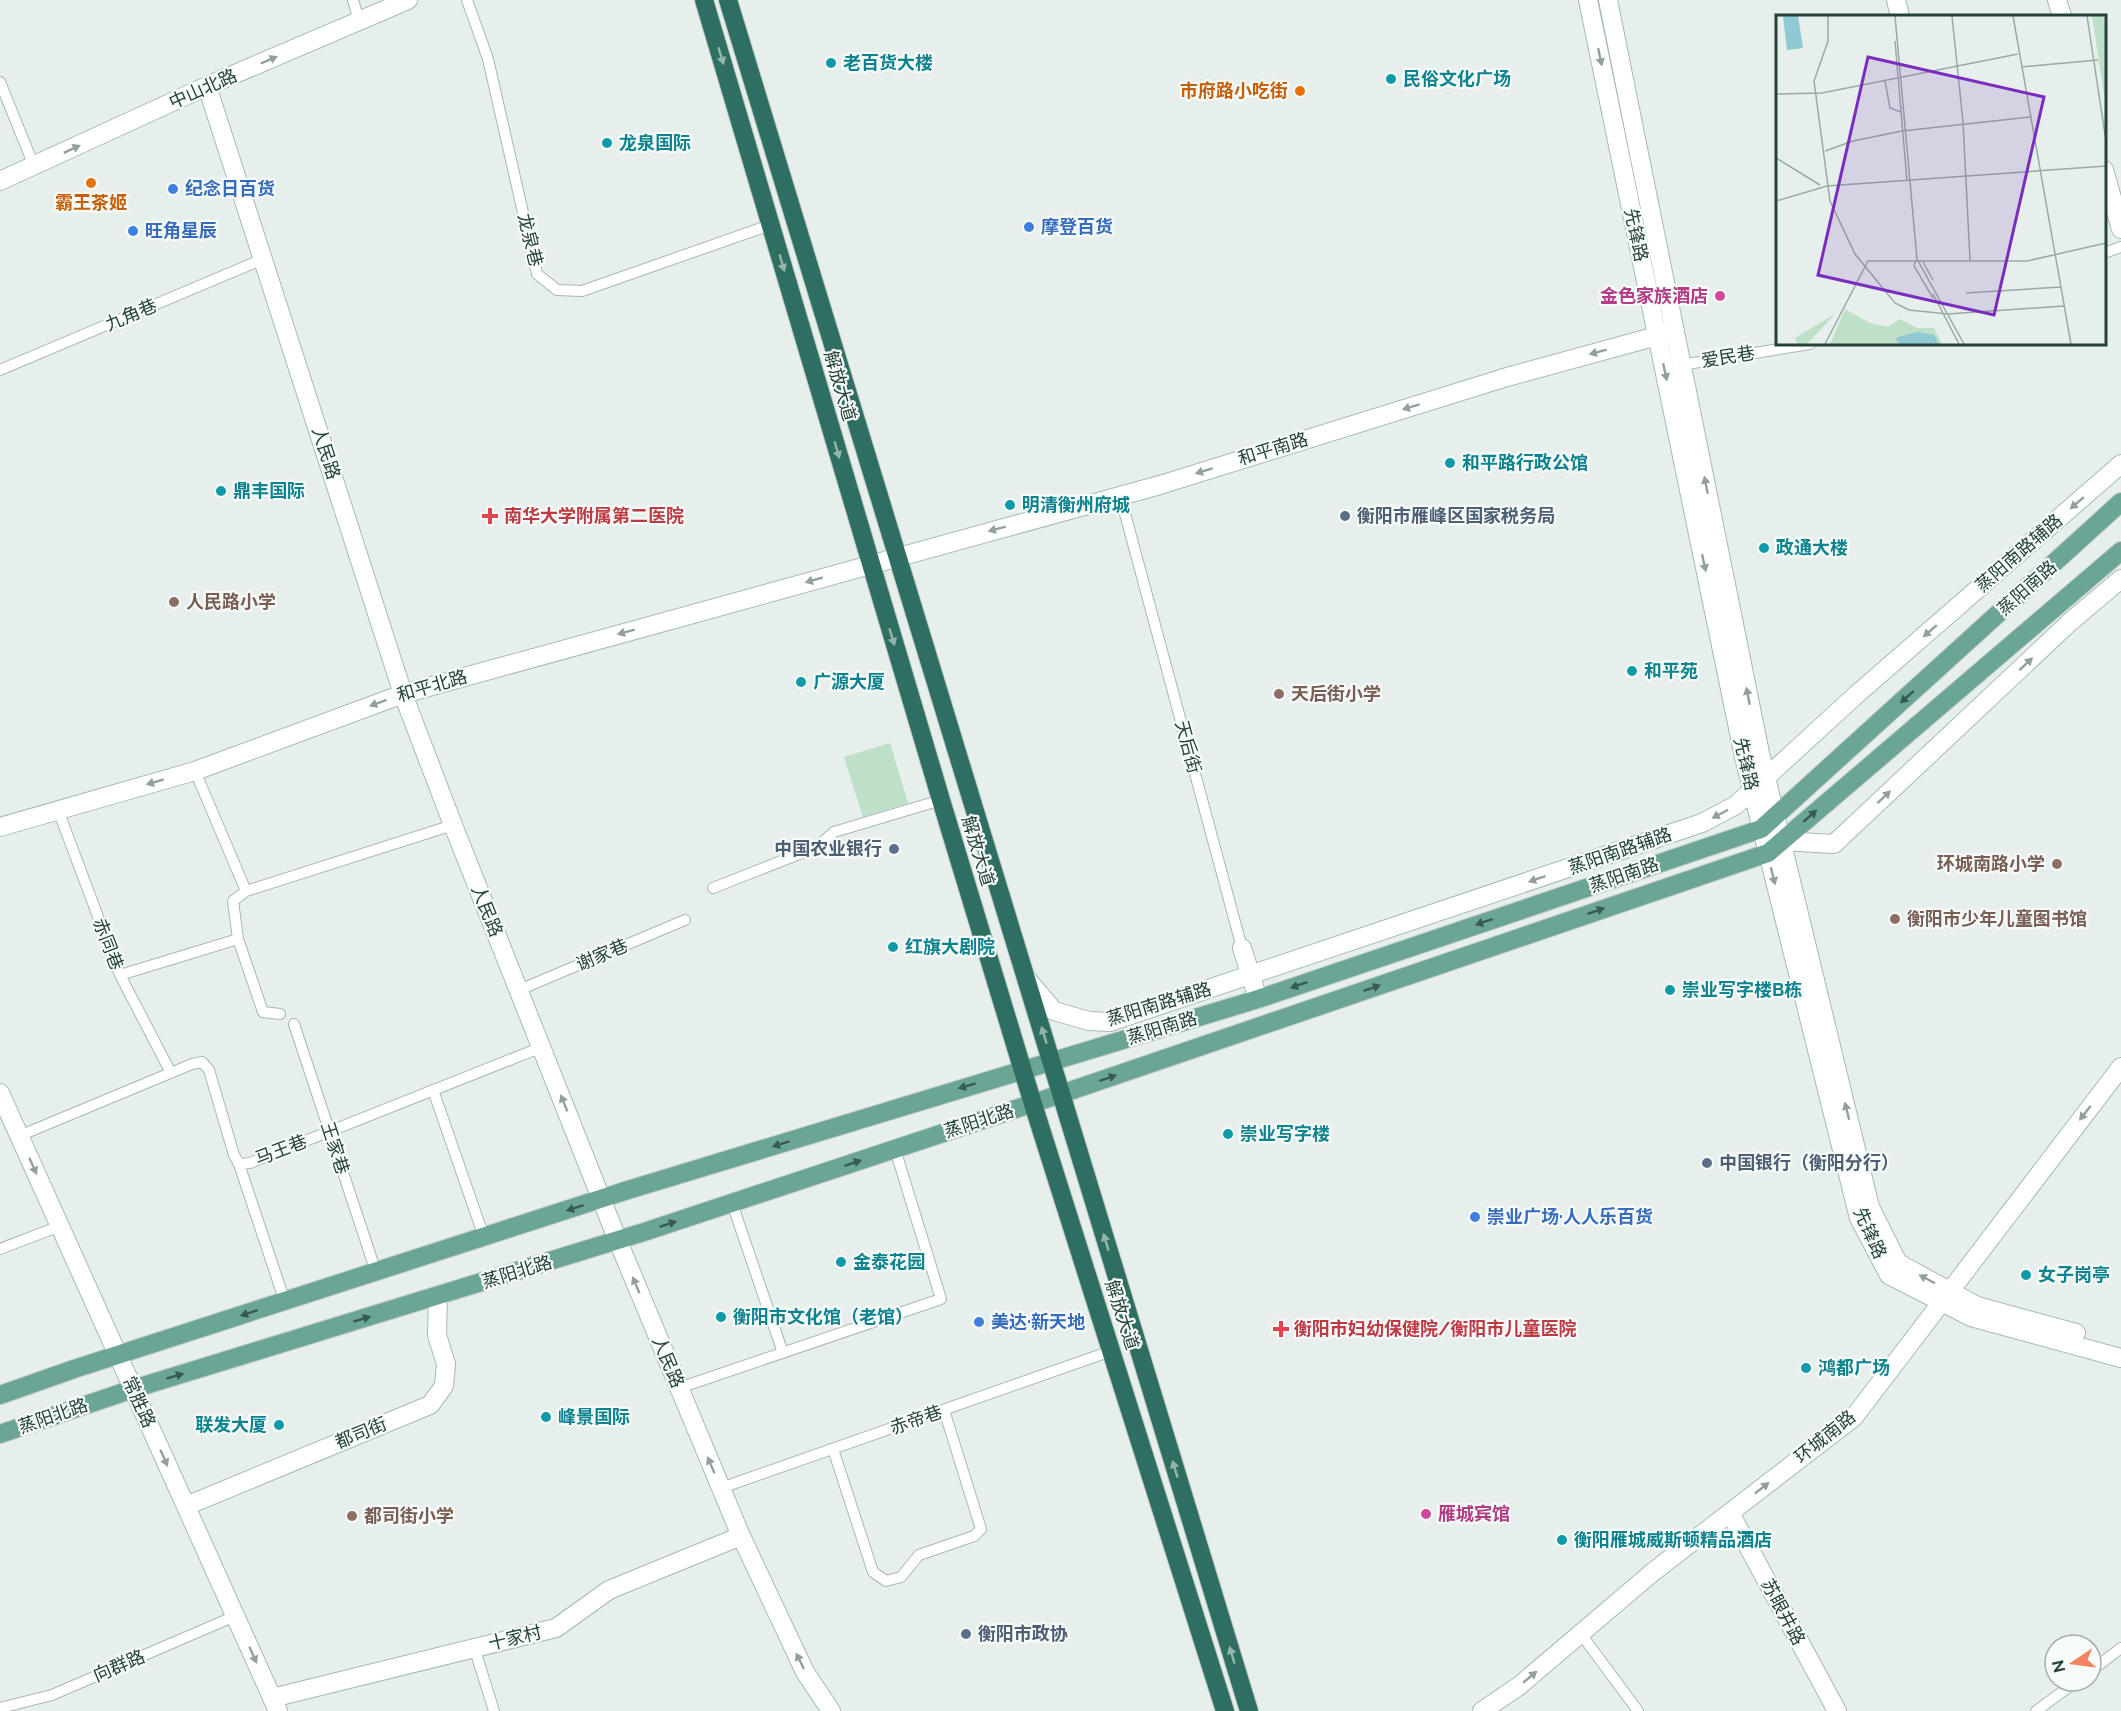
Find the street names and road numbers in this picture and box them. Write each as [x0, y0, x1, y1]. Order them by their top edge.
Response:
street label: 中山北路 [166, 64, 240, 113]
street label: 先锋路 [1621, 206, 1652, 263]
street label: 龙泉巷 [514, 211, 547, 269]
street label: 九角巷 [102, 294, 160, 335]
street label: 爱民巷 [1700, 342, 1756, 371]
street label: 解放大道 [820, 348, 860, 423]
street label: 人民路 [308, 424, 345, 482]
street label: 和平南路 [1235, 428, 1310, 469]
street label: 蒸阳南路辅路 [1971, 509, 2067, 597]
street label: 蒸阳南路 [1993, 556, 2061, 620]
street label: 和平北路 [394, 666, 469, 706]
street label: 天后街 [1171, 718, 1206, 776]
street label: 先锋路 [1730, 735, 1763, 793]
street label: 解放大道 [958, 813, 999, 888]
street label: 蒸阳南路辅路 [1565, 823, 1675, 879]
street label: 蒸阳南路 [1586, 853, 1662, 897]
street label: 人民路 [468, 882, 507, 940]
street label: 赤同巷 [89, 915, 128, 973]
street label: 谢家巷 [573, 934, 631, 975]
street label: 蒸阳南路辅路 [1104, 978, 1214, 1030]
street label: 蒸阳南路 [1124, 1007, 1200, 1049]
street label: 蒸阳北路 [941, 1099, 1016, 1142]
street label: 王家巷 [317, 1119, 354, 1177]
street label: 马王巷 [252, 1130, 310, 1169]
street label: 先锋路 [1850, 1204, 1891, 1262]
street label: 蒸阳北路 [479, 1251, 554, 1292]
street label: 解放大道 [1101, 1277, 1144, 1352]
street label: 人民路 [648, 1333, 689, 1391]
street label: 常胜路 [119, 1373, 160, 1431]
street label: 蒸阳北路 [15, 1394, 90, 1437]
street label: 赤帝巷 [887, 1401, 945, 1438]
street label: 环城南路 [1790, 1406, 1859, 1467]
street label: 都司街 [332, 1413, 390, 1452]
street label: 苏眼井路 [1757, 1575, 1810, 1648]
street label: 十家村 [486, 1621, 544, 1654]
street label: 向群路 [90, 1645, 148, 1686]

